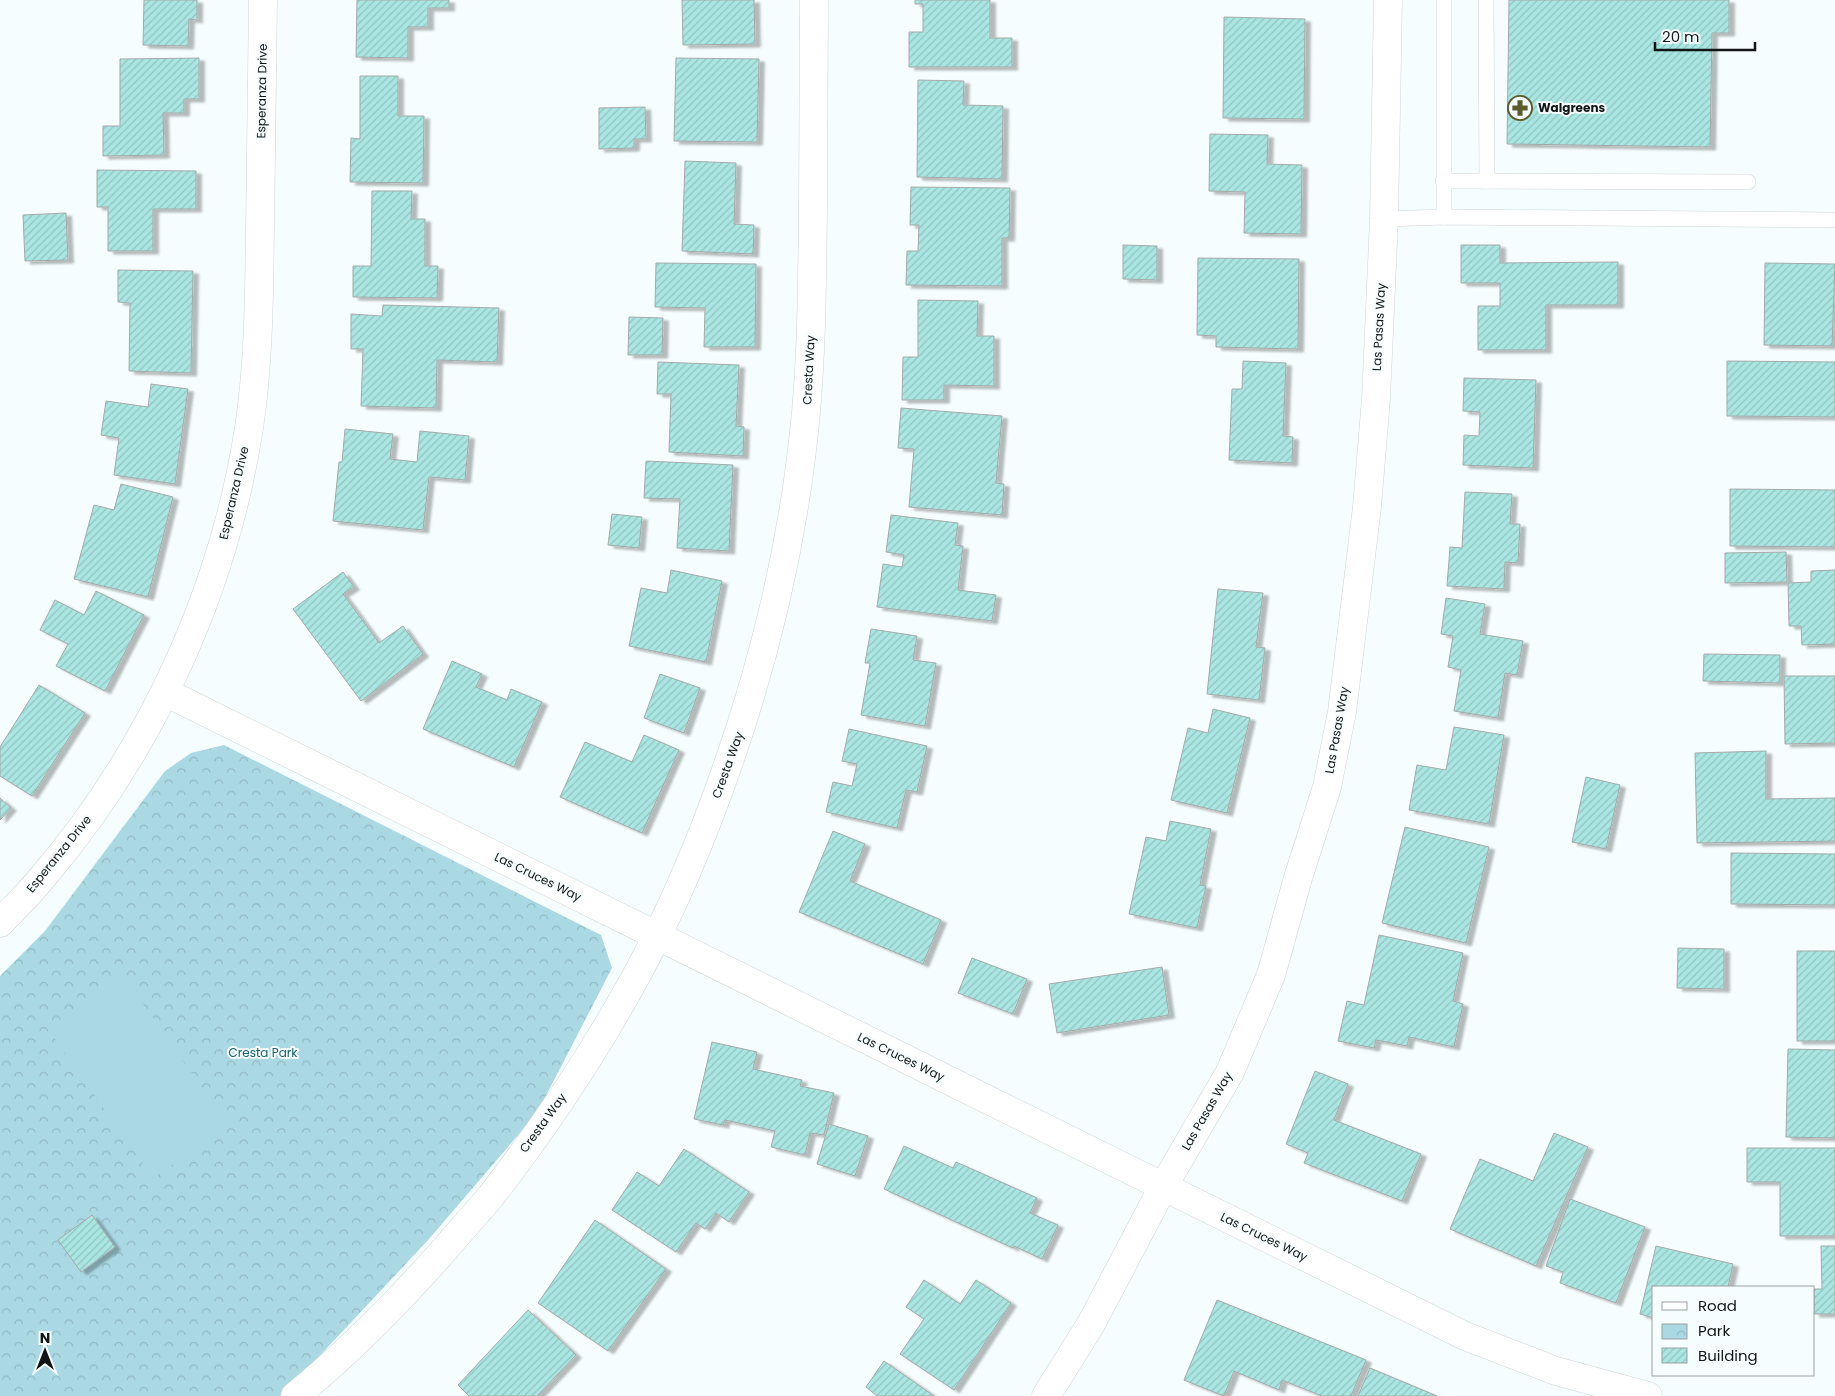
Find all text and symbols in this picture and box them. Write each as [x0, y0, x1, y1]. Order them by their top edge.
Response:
scale bar [1655, 20, 1755, 52]
text: 20 m [1662, 26, 1700, 47]
street label: Esperanza Drive [252, 43, 271, 139]
pharmacy icon: Walgreens [1507, 95, 1533, 121]
place label: Walgreens [1538, 99, 1605, 116]
street label: Las Pasas Way [1368, 282, 1389, 371]
street label: Cresta Way [798, 334, 819, 405]
street label: Esperanza Drive [215, 445, 252, 541]
street label: Las Pasas Way [1320, 685, 1353, 775]
street label: Cresta Way [708, 729, 748, 800]
street label: Esperanza Drive [22, 811, 95, 896]
street label: Las Cruces Way [492, 848, 585, 905]
street label: Las Cruces Way [855, 1028, 948, 1085]
park label: Cresta Park [229, 1044, 298, 1061]
street label: Las Pasas Way [1177, 1068, 1236, 1153]
street label: Cresta Way [515, 1089, 570, 1156]
street label: Las Cruces Way [1218, 1208, 1311, 1265]
legend [1652, 1286, 1815, 1376]
text: Road [1698, 1295, 1737, 1316]
text: Park [1698, 1320, 1730, 1341]
north arrow [20, 1326, 70, 1376]
text: N [40, 1328, 50, 1348]
text: Building [1698, 1345, 1758, 1366]

